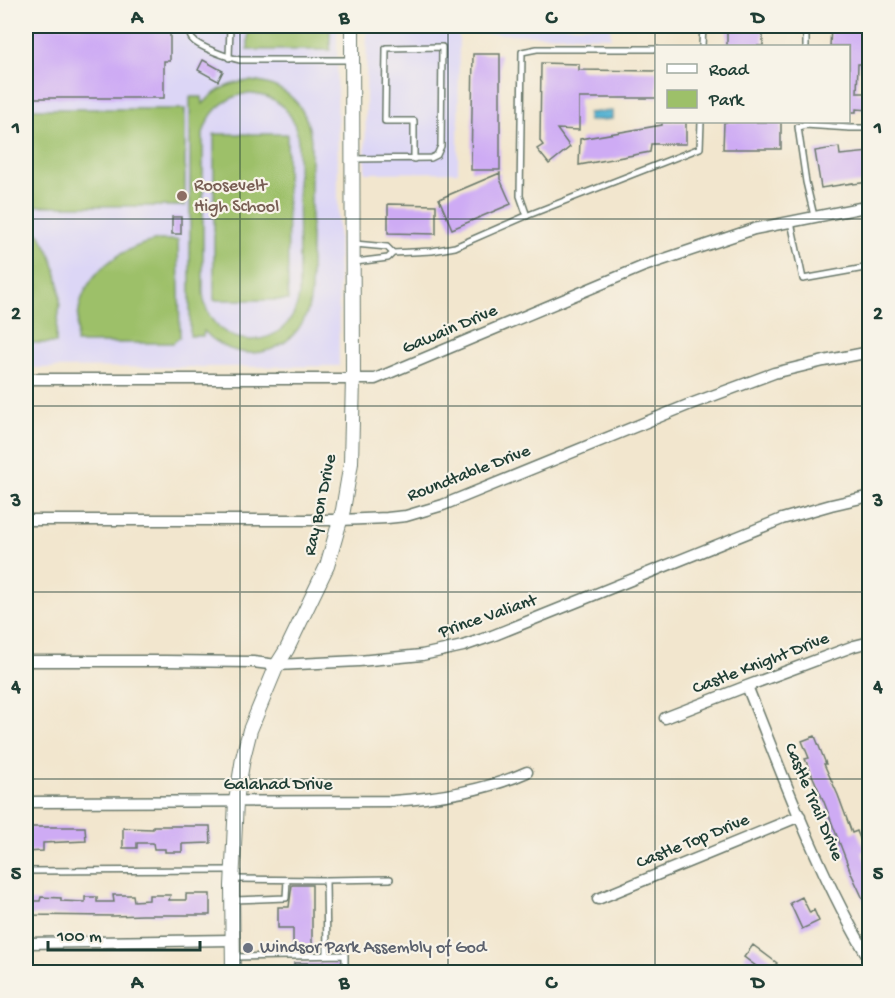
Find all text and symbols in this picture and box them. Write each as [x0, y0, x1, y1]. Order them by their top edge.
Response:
text: A [130, 8, 145, 31]
text: B [338, 8, 350, 31]
text: C [545, 8, 559, 31]
text: D [749, 8, 765, 31]
legend [655, 45, 850, 123]
text: Road [709, 61, 750, 82]
text: Park [708, 91, 745, 112]
text: 1 [11, 118, 20, 141]
text: 1 [873, 118, 882, 141]
place label: Roosevelt High School [194, 176, 279, 218]
marker: Roosevelt High School [175, 189, 189, 203]
street label: Gawain Drive [399, 300, 501, 359]
text: 2 [11, 304, 21, 327]
text: 2 [873, 304, 883, 327]
street label: Roundtable Drive [405, 441, 534, 507]
street label: Ray Bon Drive [300, 452, 342, 558]
text: 3 [10, 491, 21, 514]
text: 3 [872, 491, 883, 514]
street label: Prince Valiant [435, 590, 541, 644]
street label: Castle Knight Drive [690, 628, 833, 700]
text: 4 [10, 677, 21, 700]
text: 4 [872, 677, 883, 700]
street label: Castle Trail Drive [779, 740, 848, 865]
street label: Galahad Drive [223, 775, 333, 796]
street label: Castle Top Drive [633, 810, 753, 874]
text: 5 [11, 864, 22, 887]
text: 5 [873, 864, 884, 887]
scale bar [48, 914, 200, 952]
text: 100 m [56, 927, 102, 948]
place label: Windsor Park Assembly of God [260, 938, 488, 959]
marker: Windsor Park Assembly of God [241, 941, 255, 955]
text: A [130, 973, 145, 996]
text: B [338, 973, 350, 996]
text: C [545, 973, 559, 996]
text: D [749, 973, 765, 996]

